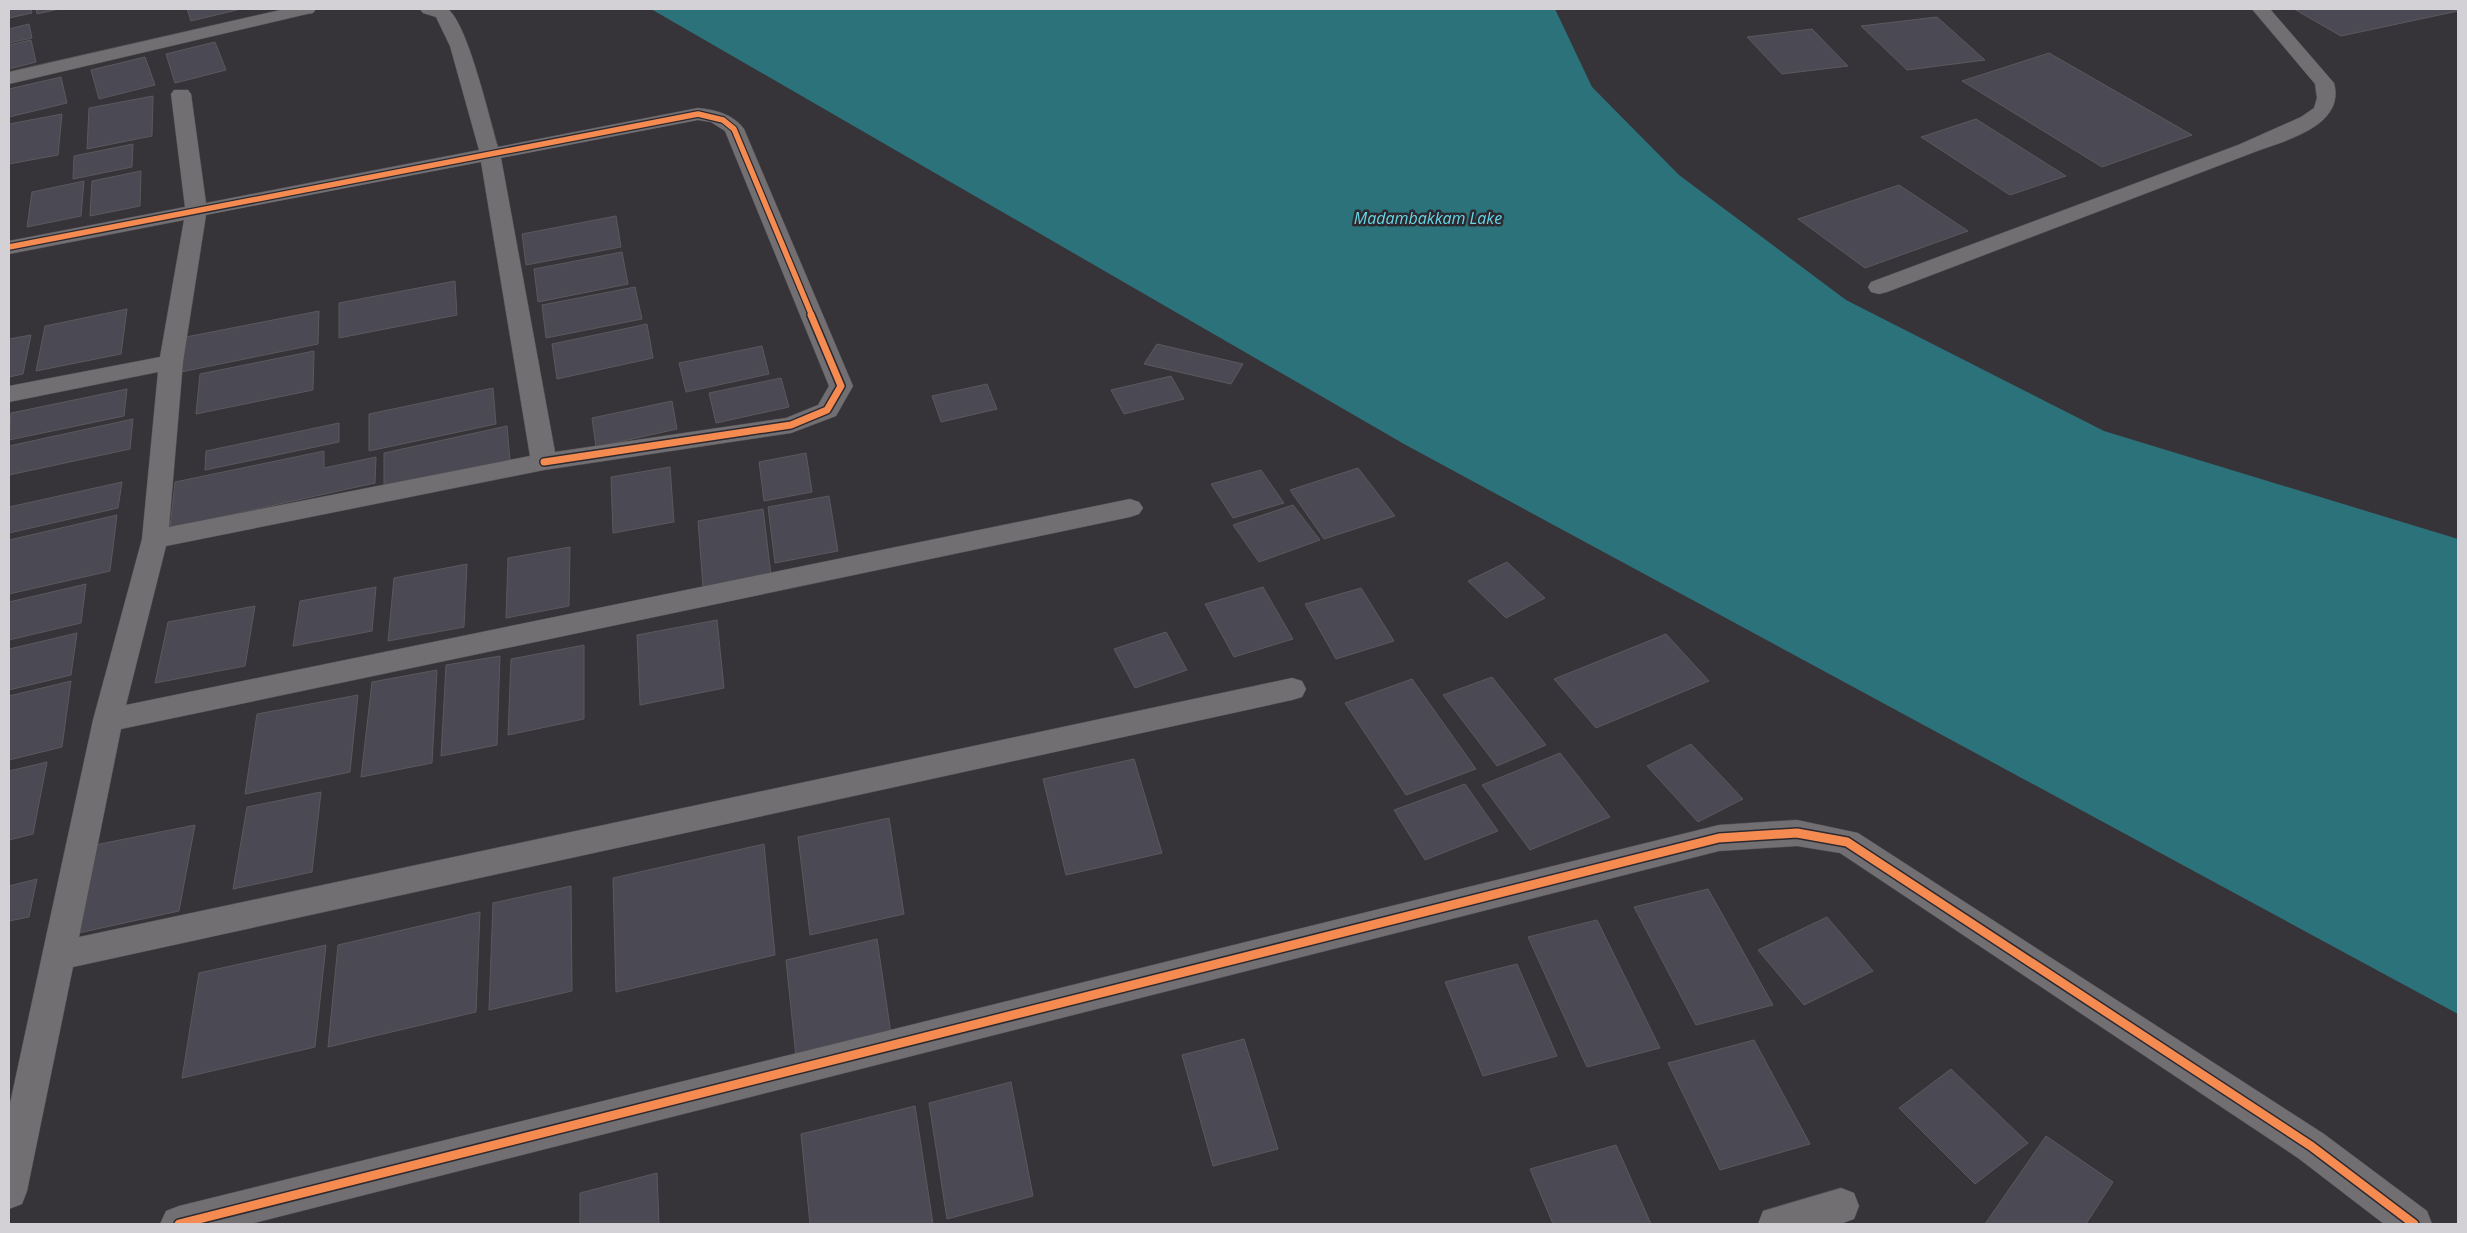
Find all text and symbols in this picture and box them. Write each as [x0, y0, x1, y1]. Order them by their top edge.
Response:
water label: Madambakkam Lake [1354, 207, 1502, 229]

